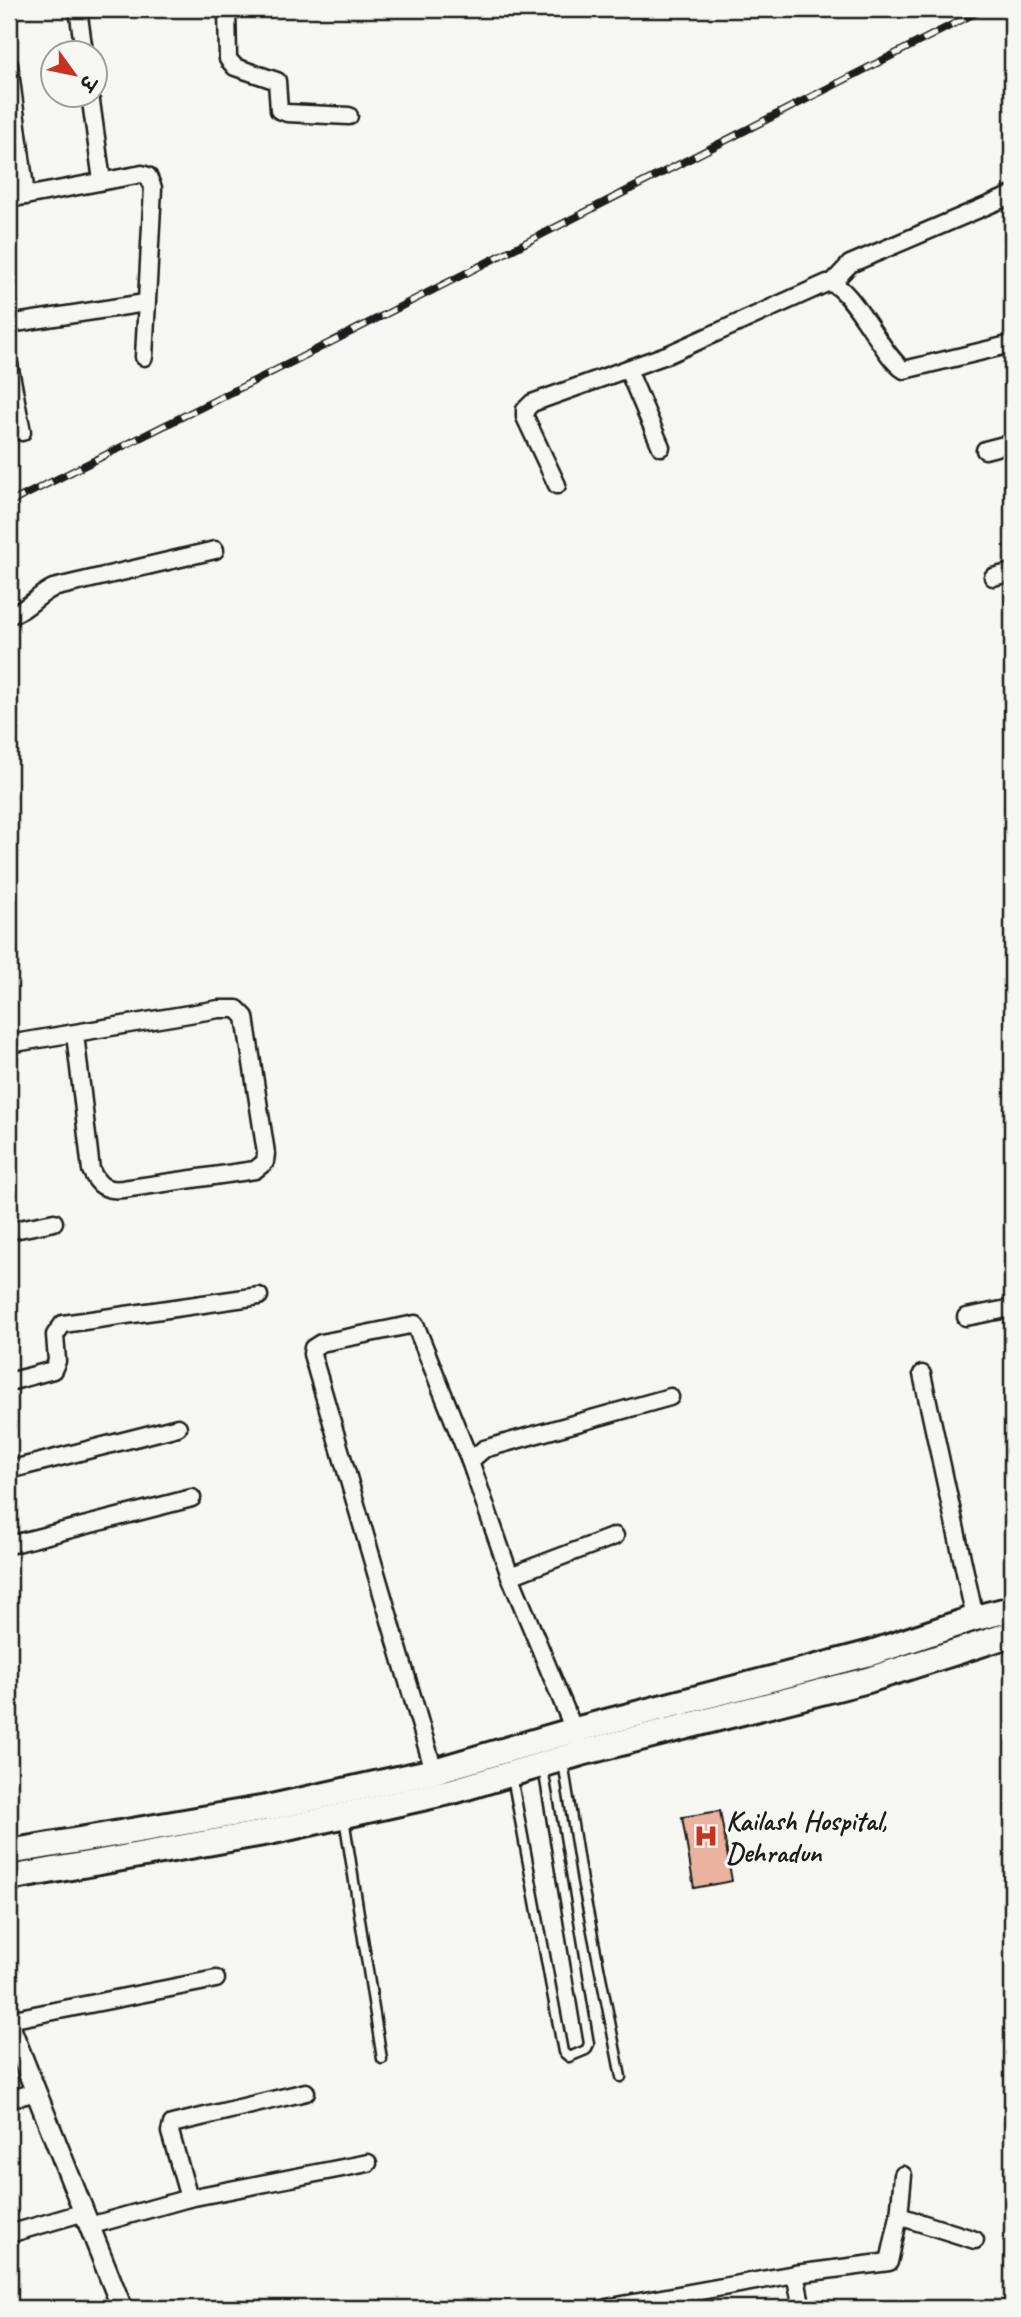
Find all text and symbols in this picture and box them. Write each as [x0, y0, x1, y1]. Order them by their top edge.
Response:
north arrow [38, 38, 108, 108]
text: उ [73, 69, 102, 97]
place label: Kailash Hospital, Dehradun [726, 1803, 887, 1870]
hospital icon: Kailash Hospital, Dehradun [692, 1822, 720, 1850]

